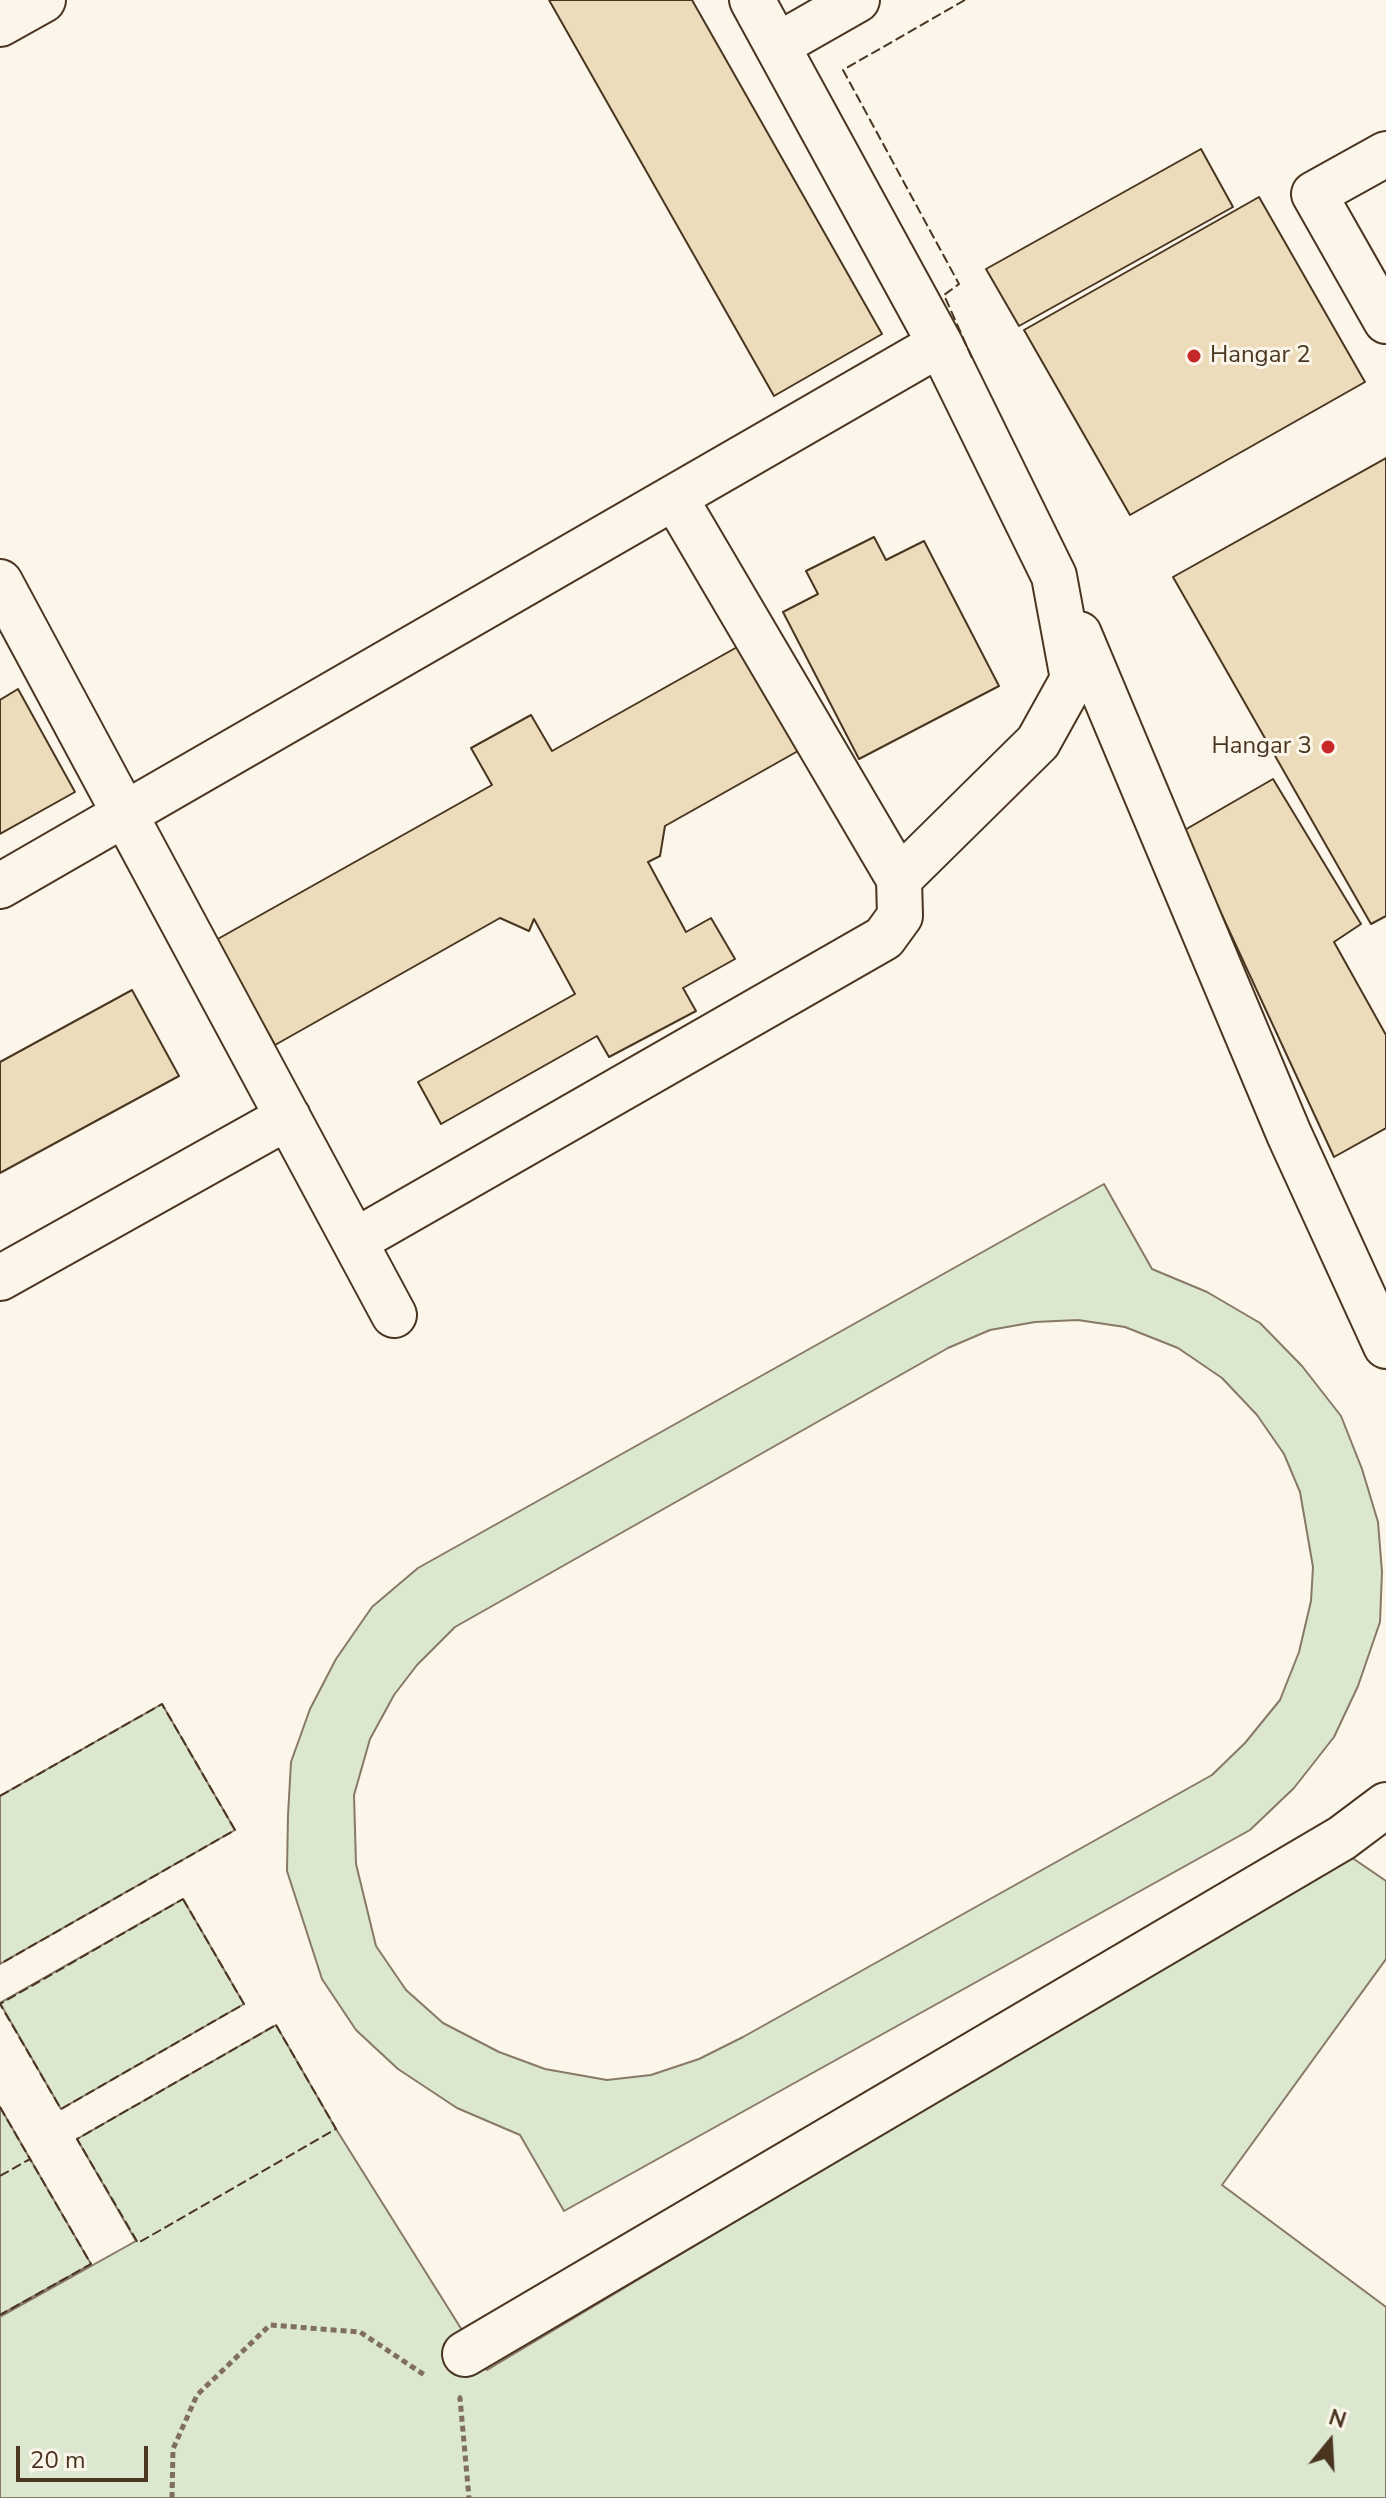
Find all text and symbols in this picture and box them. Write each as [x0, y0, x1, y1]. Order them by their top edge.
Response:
place label: Hangar 2 [1210, 342, 1311, 370]
marker: Hangar 2 [1185, 347, 1203, 365]
place label: Hangar 3 [1211, 733, 1312, 761]
marker: Hangar 3 [1319, 738, 1337, 756]
north arrow [1290, 2402, 1370, 2482]
text: N [1325, 2402, 1350, 2436]
scale bar [20, 2430, 152, 2480]
text: 20 m [30, 2444, 86, 2476]

